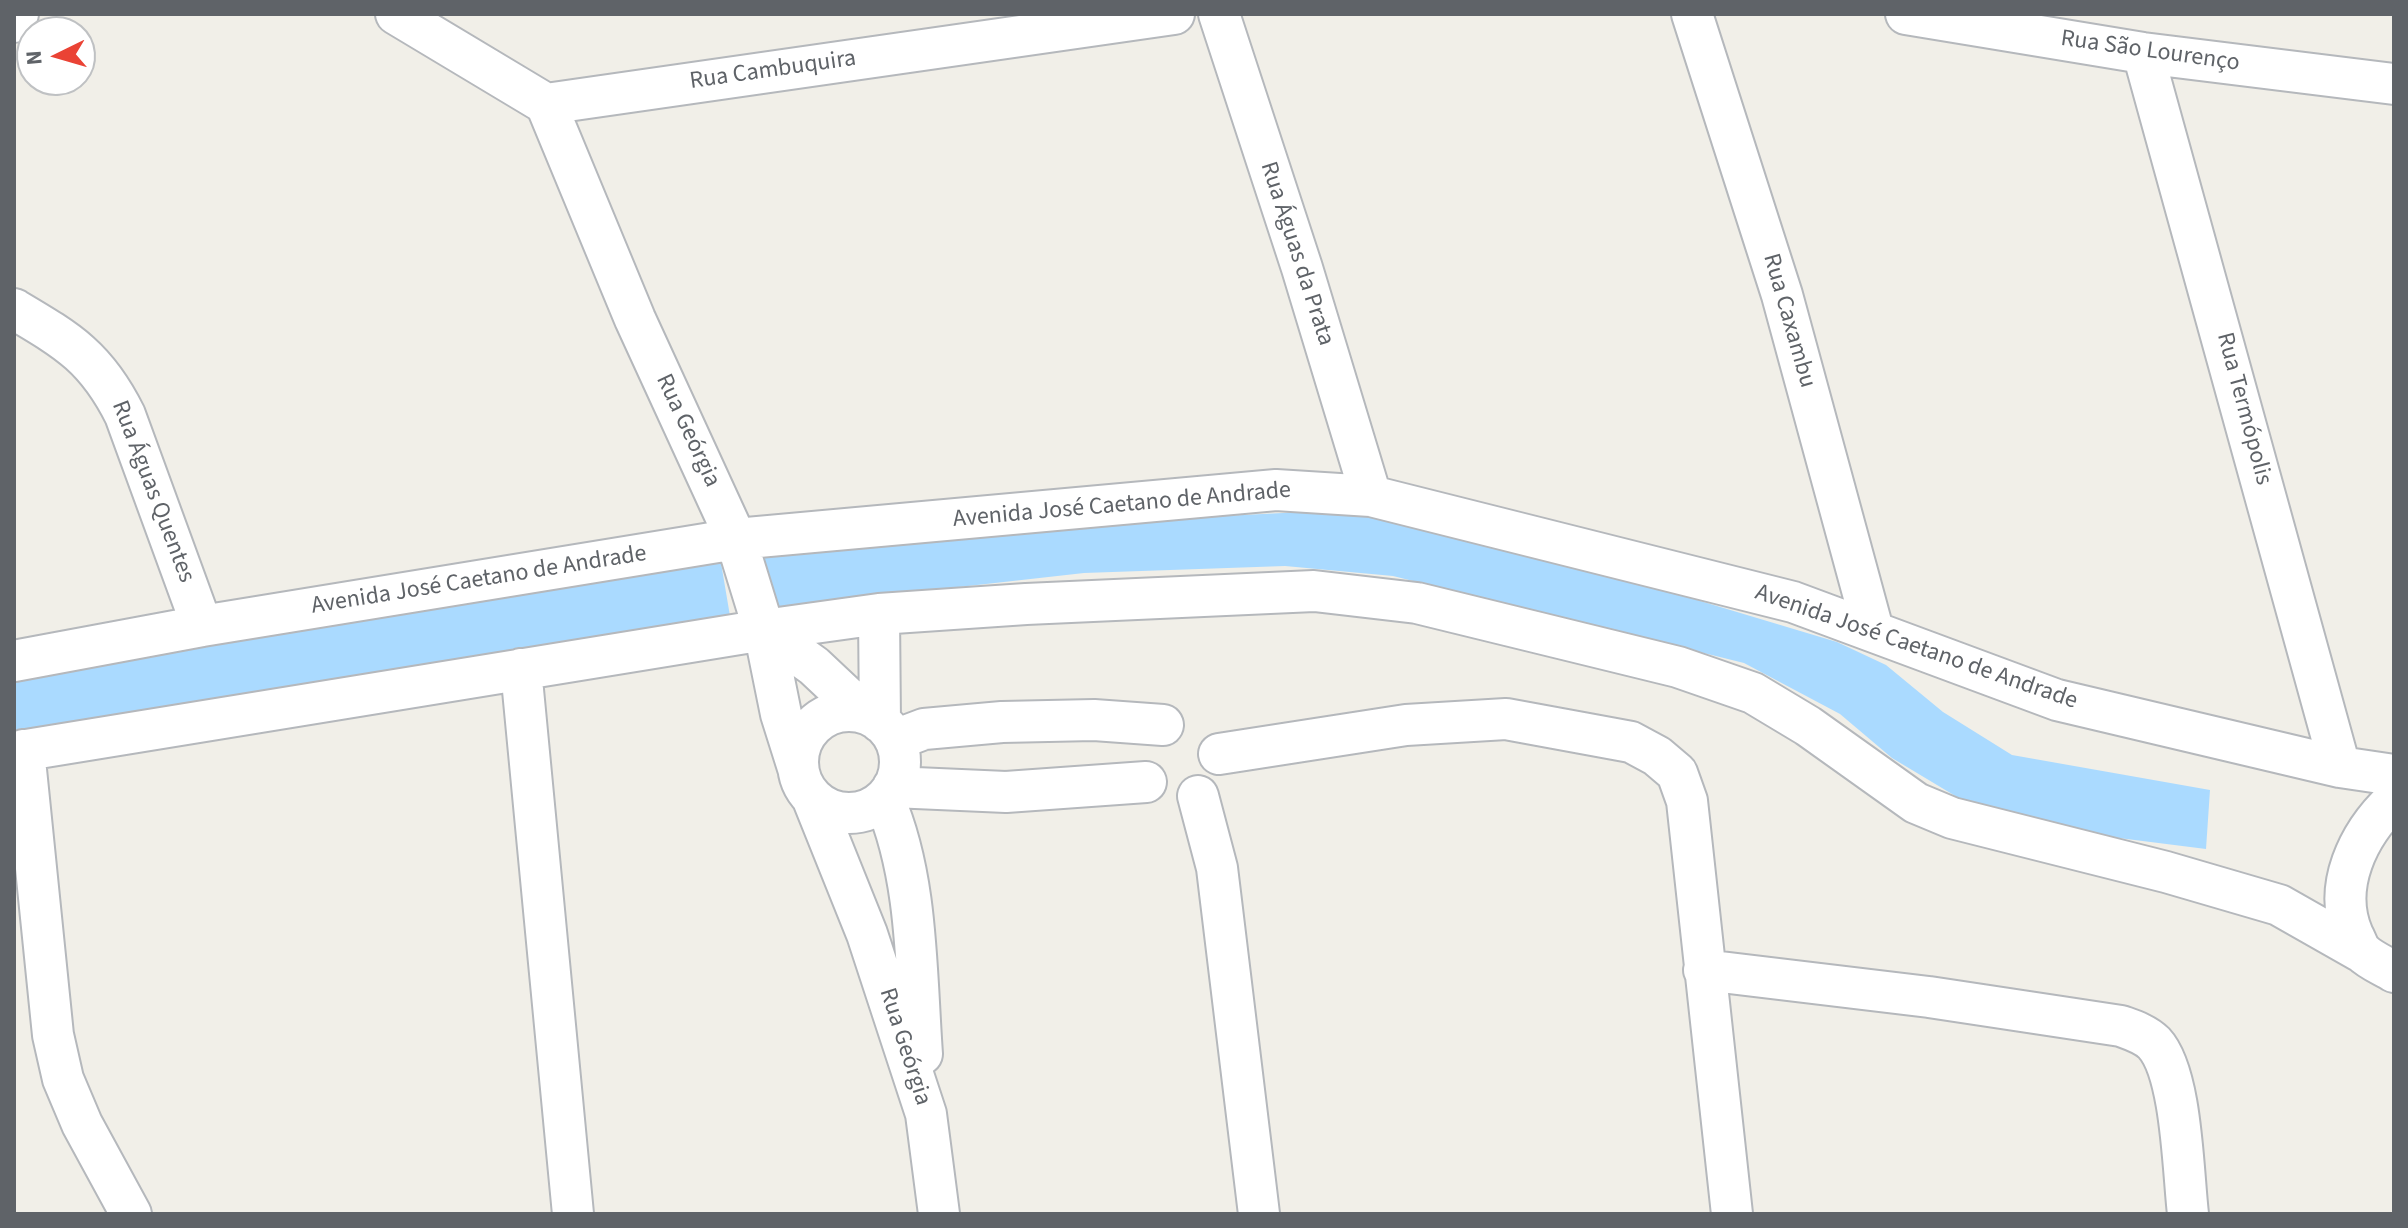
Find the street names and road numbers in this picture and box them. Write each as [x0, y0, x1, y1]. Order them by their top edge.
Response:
street label: Rua São Lourenço [2059, 25, 2241, 79]
street label: Rua Cambuquira [688, 45, 858, 97]
street label: Rua Águas da Prata [1253, 158, 1339, 350]
street label: Rua Caxambu [1755, 251, 1821, 391]
street label: Rua Termópolis [2209, 330, 2277, 488]
street label: Rua Geórgia [648, 370, 726, 492]
street label: Rua Águas Quentes [104, 397, 200, 587]
street label: Avenida José Caetano de Andrade [952, 477, 1292, 535]
street label: Avenida José Caetano de Andrade [309, 540, 649, 622]
street label: Avenida José Caetano de Andrade [1751, 579, 2081, 717]
street label: Rua Geórgia [872, 985, 936, 1109]

